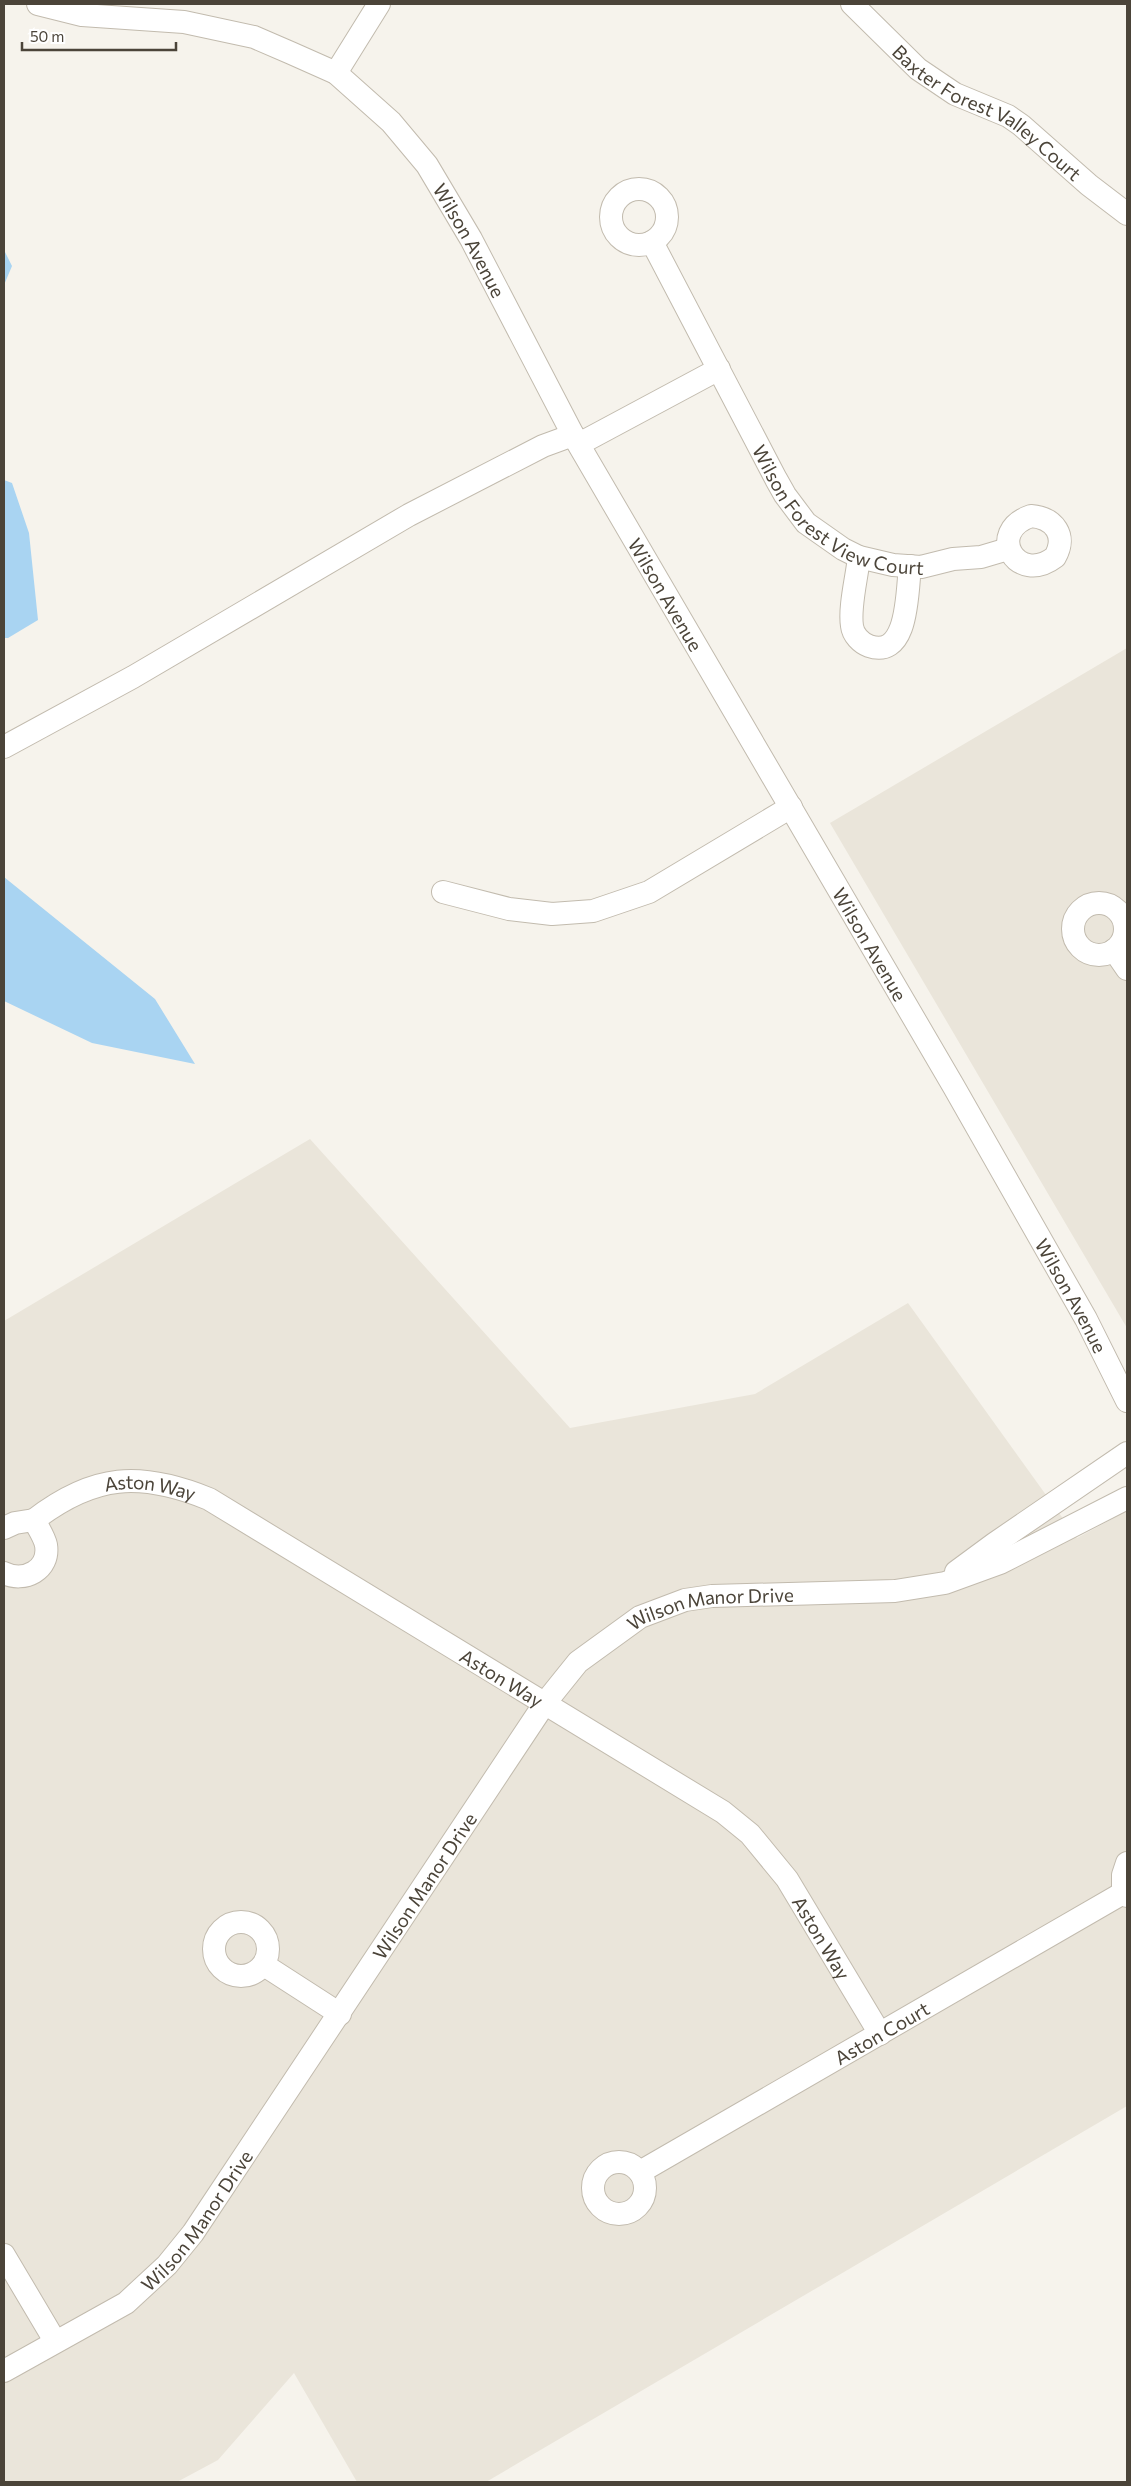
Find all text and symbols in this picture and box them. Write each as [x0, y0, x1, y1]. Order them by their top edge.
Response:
scale bar [22, 20, 176, 52]
text: 50 m [30, 27, 64, 45]
street label: Baxter Forest Valley Court [888, 39, 1087, 185]
street label: Wilson Avenue [429, 179, 511, 301]
street label: Wilson Forest View Court [748, 441, 925, 579]
street label: Wilson Avenue [624, 534, 708, 655]
street label: Wilson Avenue [828, 883, 912, 1005]
street label: Wilson Avenue [1031, 1234, 1112, 1356]
street label: Aston Way [102, 1469, 199, 1505]
street label: Wilson Manor Drive [622, 1582, 794, 1634]
street label: Aston Way [456, 1643, 548, 1712]
street label: Wilson Manor Drive [367, 1808, 481, 1963]
street label: Aston Way [788, 1891, 856, 1983]
street label: Aston Court [830, 1996, 933, 2069]
street label: Wilson Manor Drive [136, 2145, 257, 2295]

